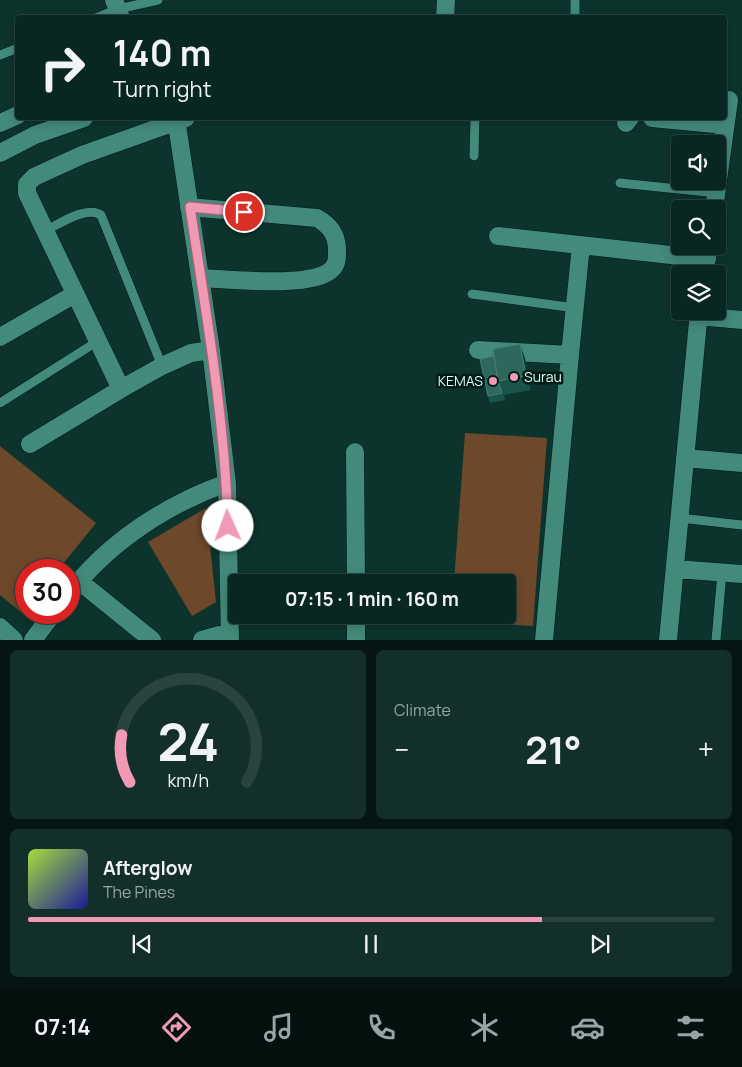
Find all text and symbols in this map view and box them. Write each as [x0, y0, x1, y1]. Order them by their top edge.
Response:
text: 140 m [113, 29, 211, 77]
icon: right [30, 35, 95, 100]
text: Turn right [113, 74, 211, 104]
map controls [671, 135, 726, 320]
button: sound [671, 135, 726, 190]
pin [223, 191, 265, 233]
icon: arrive [230, 198, 258, 226]
button: search [671, 200, 726, 255]
button: layers [671, 265, 726, 320]
place label: Surau [524, 367, 562, 386]
place label: KEMAS [438, 371, 483, 390]
marker: Surau [508, 371, 520, 383]
marker: KEMAS [487, 375, 499, 387]
position arrow [201, 499, 253, 551]
speed limit sign: 30 [15, 559, 80, 624]
text: 07:15 · 1 min · 160 m [285, 586, 459, 612]
text: Climate [394, 699, 451, 721]
text: 24 [157, 706, 219, 777]
text: 21° [525, 723, 582, 775]
text: − [394, 730, 409, 768]
text: + [698, 730, 714, 768]
text: km/h [167, 768, 209, 792]
text: Afterglow [103, 855, 192, 881]
text: The Pines [103, 881, 175, 903]
icon: previous [128, 930, 156, 958]
icon: pause [357, 930, 385, 958]
icon: next [586, 930, 614, 958]
icon: directions [159, 1010, 194, 1045]
icon: music [261, 1010, 296, 1045]
icon: phone [364, 1010, 399, 1045]
icon: climate [467, 1010, 502, 1045]
icon: car [570, 1010, 605, 1045]
icon: filters [673, 1010, 708, 1045]
text: 07:14 [34, 1012, 91, 1042]

